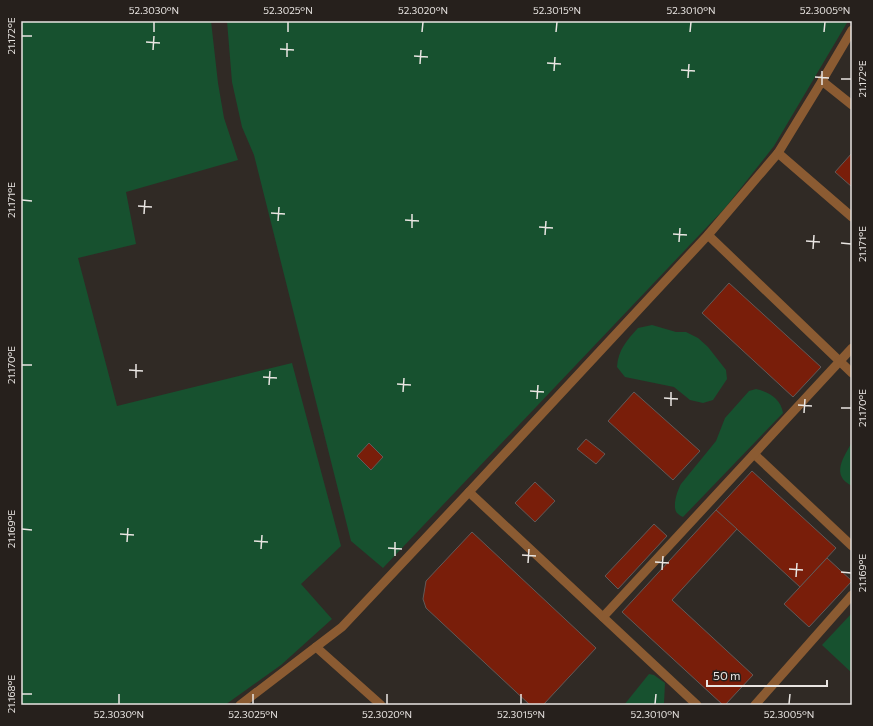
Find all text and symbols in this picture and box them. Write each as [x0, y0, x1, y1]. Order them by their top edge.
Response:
text: 52.3030°N [129, 4, 179, 16]
text: 52.3025°N [263, 4, 313, 16]
text: 52.3020°N [398, 4, 448, 16]
text: 52.3015°N [533, 4, 581, 16]
text: 52.3010°N [667, 4, 715, 16]
text: 52.3005°N [800, 4, 850, 16]
text: 21.172°E [5, 17, 17, 55]
text: 21.172°E [856, 60, 868, 98]
text: 21.171°E [5, 182, 17, 218]
text: 21.171°E [856, 226, 868, 262]
text: 21.170°E [5, 346, 17, 384]
text: 21.170°E [856, 389, 868, 427]
text: 21.169°E [5, 510, 17, 548]
text: 21.169°E [856, 554, 868, 592]
scale bar [707, 662, 827, 688]
text: 50 m [713, 668, 741, 682]
text: 21.168°E [5, 675, 17, 713]
text: 52.3030°N [94, 708, 144, 720]
text: 52.3025°N [228, 708, 278, 720]
text: 52.3020°N [362, 708, 412, 720]
text: 52.3015°N [497, 708, 545, 720]
text: 52.3010°N [631, 708, 679, 720]
text: 52.3005°N [764, 708, 814, 720]

